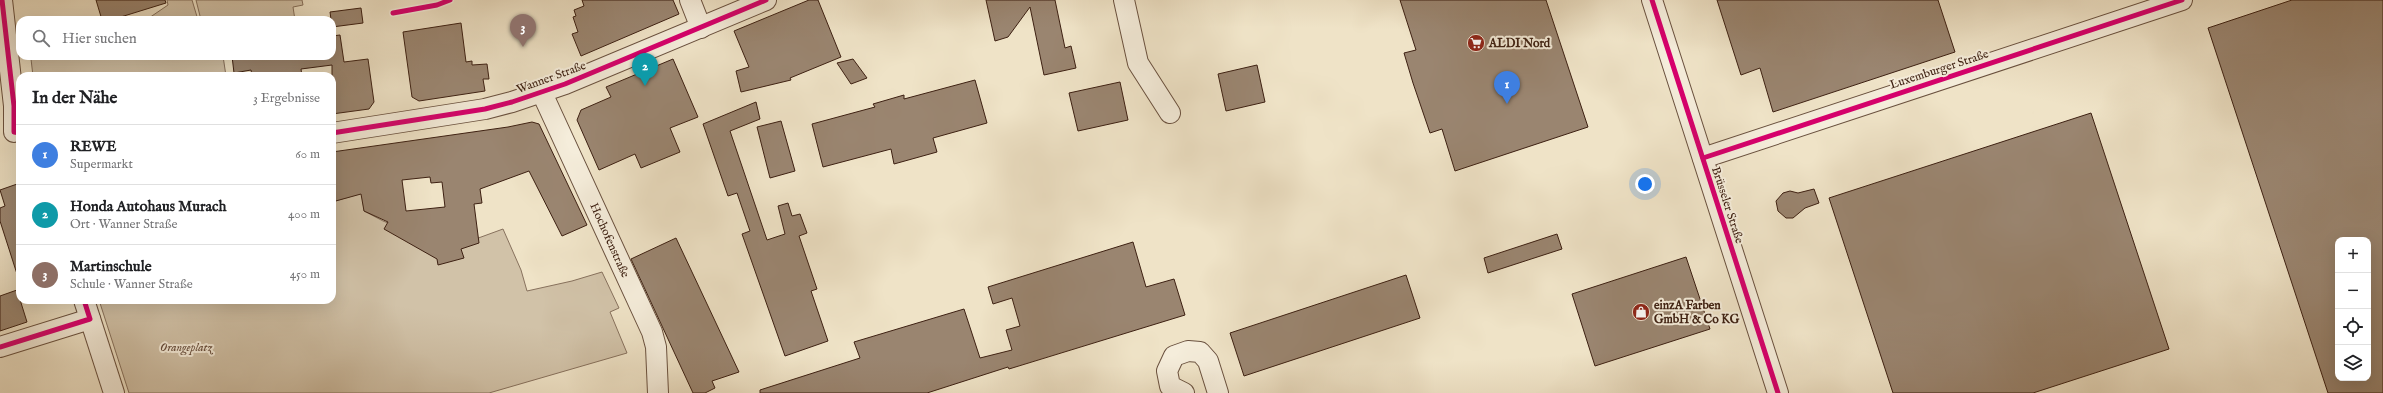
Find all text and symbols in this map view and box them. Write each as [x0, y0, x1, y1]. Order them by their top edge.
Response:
pin: 3 [510, 14, 536, 47]
search box [16, 16, 336, 60]
icon: search [30, 27, 52, 49]
text: Hier suchen [62, 29, 137, 48]
supermarket icon: ALDI Nord [1466, 33, 1486, 53]
place label: ALDI Nord [1488, 36, 1551, 51]
street label: Luxemburger Straße [1888, 46, 1991, 92]
pin: 2 [632, 53, 658, 86]
street label: Wanner Straße [514, 58, 588, 97]
pin: 1 [1494, 71, 1520, 104]
text: In der Nähe [32, 88, 117, 109]
text: 3 Ergebnisse [253, 90, 320, 107]
text: REWE [70, 137, 116, 156]
text: 1 [43, 146, 47, 163]
text: 60 m [295, 146, 320, 163]
text: Supermarkt [70, 156, 133, 173]
street label: Brüsseler Straße [1708, 165, 1747, 246]
your location [1635, 174, 1655, 194]
text: Honda Autohaus Murach [70, 197, 226, 216]
street label: Hochofenstraße [586, 200, 633, 280]
text: 2 [42, 206, 48, 223]
text: 400 m [288, 206, 320, 223]
text: Ort · Wanner Straße [70, 216, 177, 233]
map controls [2335, 237, 2371, 381]
button: + [2335, 237, 2371, 273]
text: Martinschule [70, 257, 152, 276]
text: 3 [43, 266, 47, 283]
text: 450 m [290, 266, 320, 283]
button: − [2335, 273, 2371, 309]
text: Schule · Wanner Straße [70, 276, 193, 293]
place label: einzA Farben GmbH & Co KG [1654, 298, 1740, 327]
shop icon: einzA Farben GmbH & Co KG [1631, 302, 1651, 322]
button: locate [2335, 309, 2371, 345]
park label: Orangeplatz [160, 340, 213, 356]
button: layers [2335, 345, 2371, 381]

